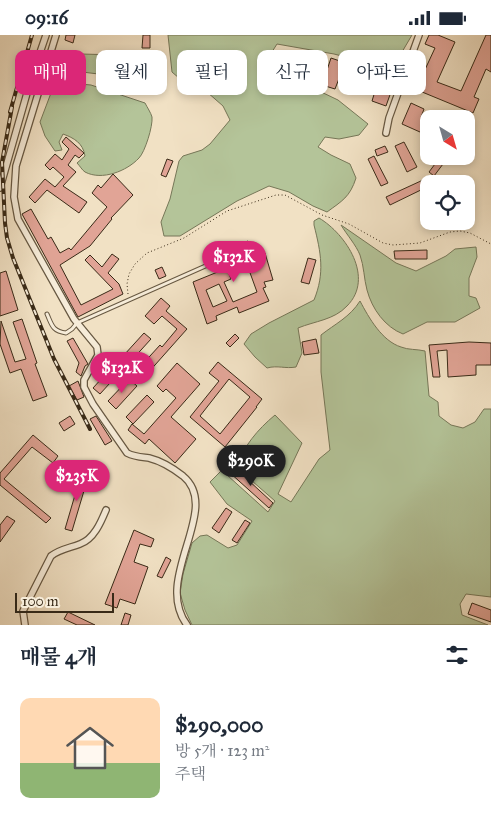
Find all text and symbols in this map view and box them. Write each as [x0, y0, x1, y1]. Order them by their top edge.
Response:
text: 09:16 [25, 6, 68, 29]
chip: 매매 [15, 50, 86, 95]
chip: 월세 [96, 50, 167, 95]
chip: 필터 [177, 50, 247, 95]
chip: 신규 [257, 50, 328, 95]
chip: 아파트 [338, 50, 426, 95]
north arrow [420, 110, 475, 165]
map controls [420, 110, 475, 230]
button: locate [420, 175, 475, 230]
pin: $132K [199, 241, 269, 283]
text: $132K [213, 247, 255, 266]
pin: $132K [87, 351, 157, 394]
text: $132K [101, 358, 143, 377]
pin: $290K [216, 445, 286, 487]
text: $290K [228, 451, 274, 470]
pin: $235K [42, 459, 112, 502]
text: $235K [56, 466, 98, 485]
scale bar [15, 590, 114, 613]
text: 100 m [22, 593, 59, 610]
icon: filters [443, 641, 471, 669]
text: 매물 4개 [20, 644, 97, 670]
text: $290,000 [175, 712, 264, 738]
icon: home [60, 718, 120, 778]
text: 방 5개 · 123 m² [175, 741, 269, 760]
text: 주택 [175, 764, 206, 783]

